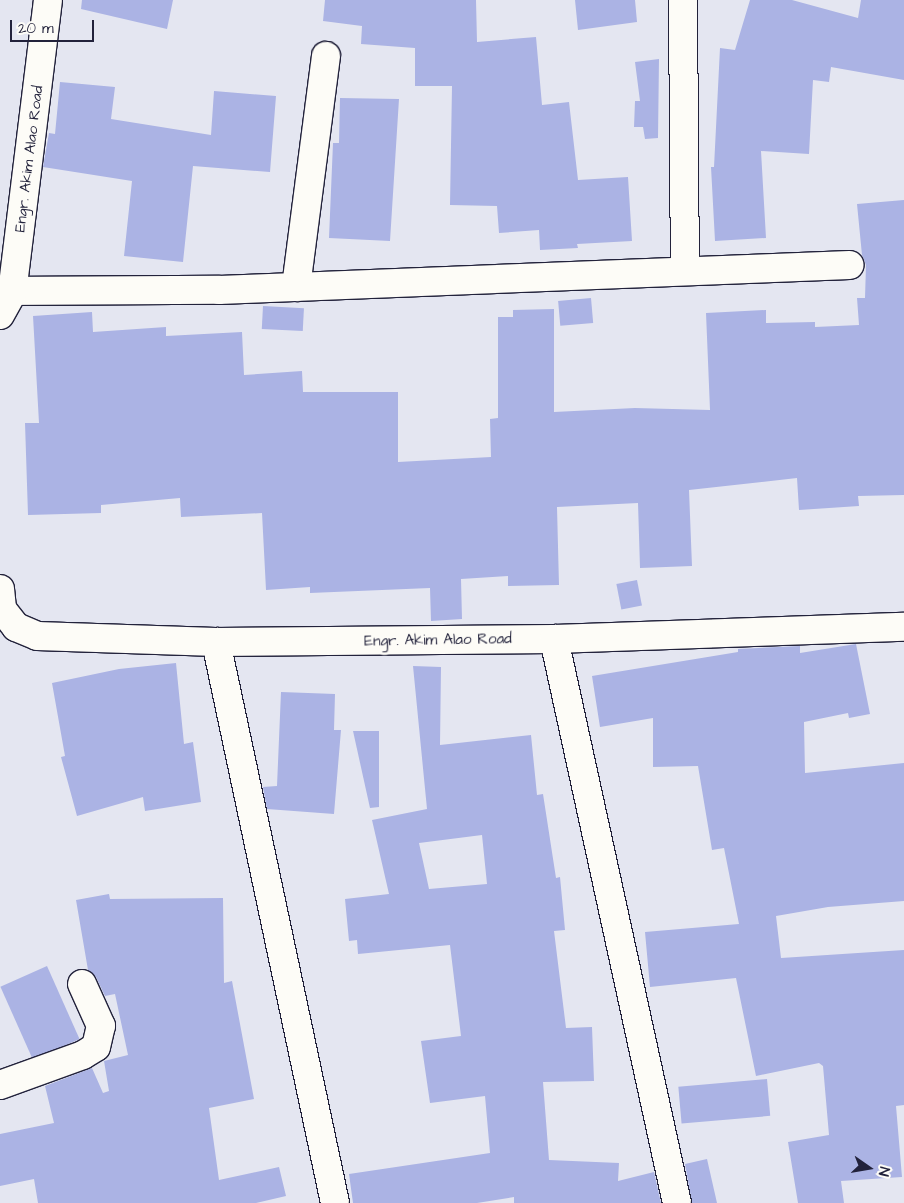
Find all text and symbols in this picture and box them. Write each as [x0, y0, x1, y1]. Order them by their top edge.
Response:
scale bar [12, 10, 96, 42]
text: 20 m [18, 18, 54, 39]
street label: Engr. Akim Alao Road [11, 85, 47, 233]
street label: Engr. Akim Alao Road [364, 630, 512, 650]
north arrow [844, 1143, 894, 1193]
text: N [873, 1165, 894, 1178]

